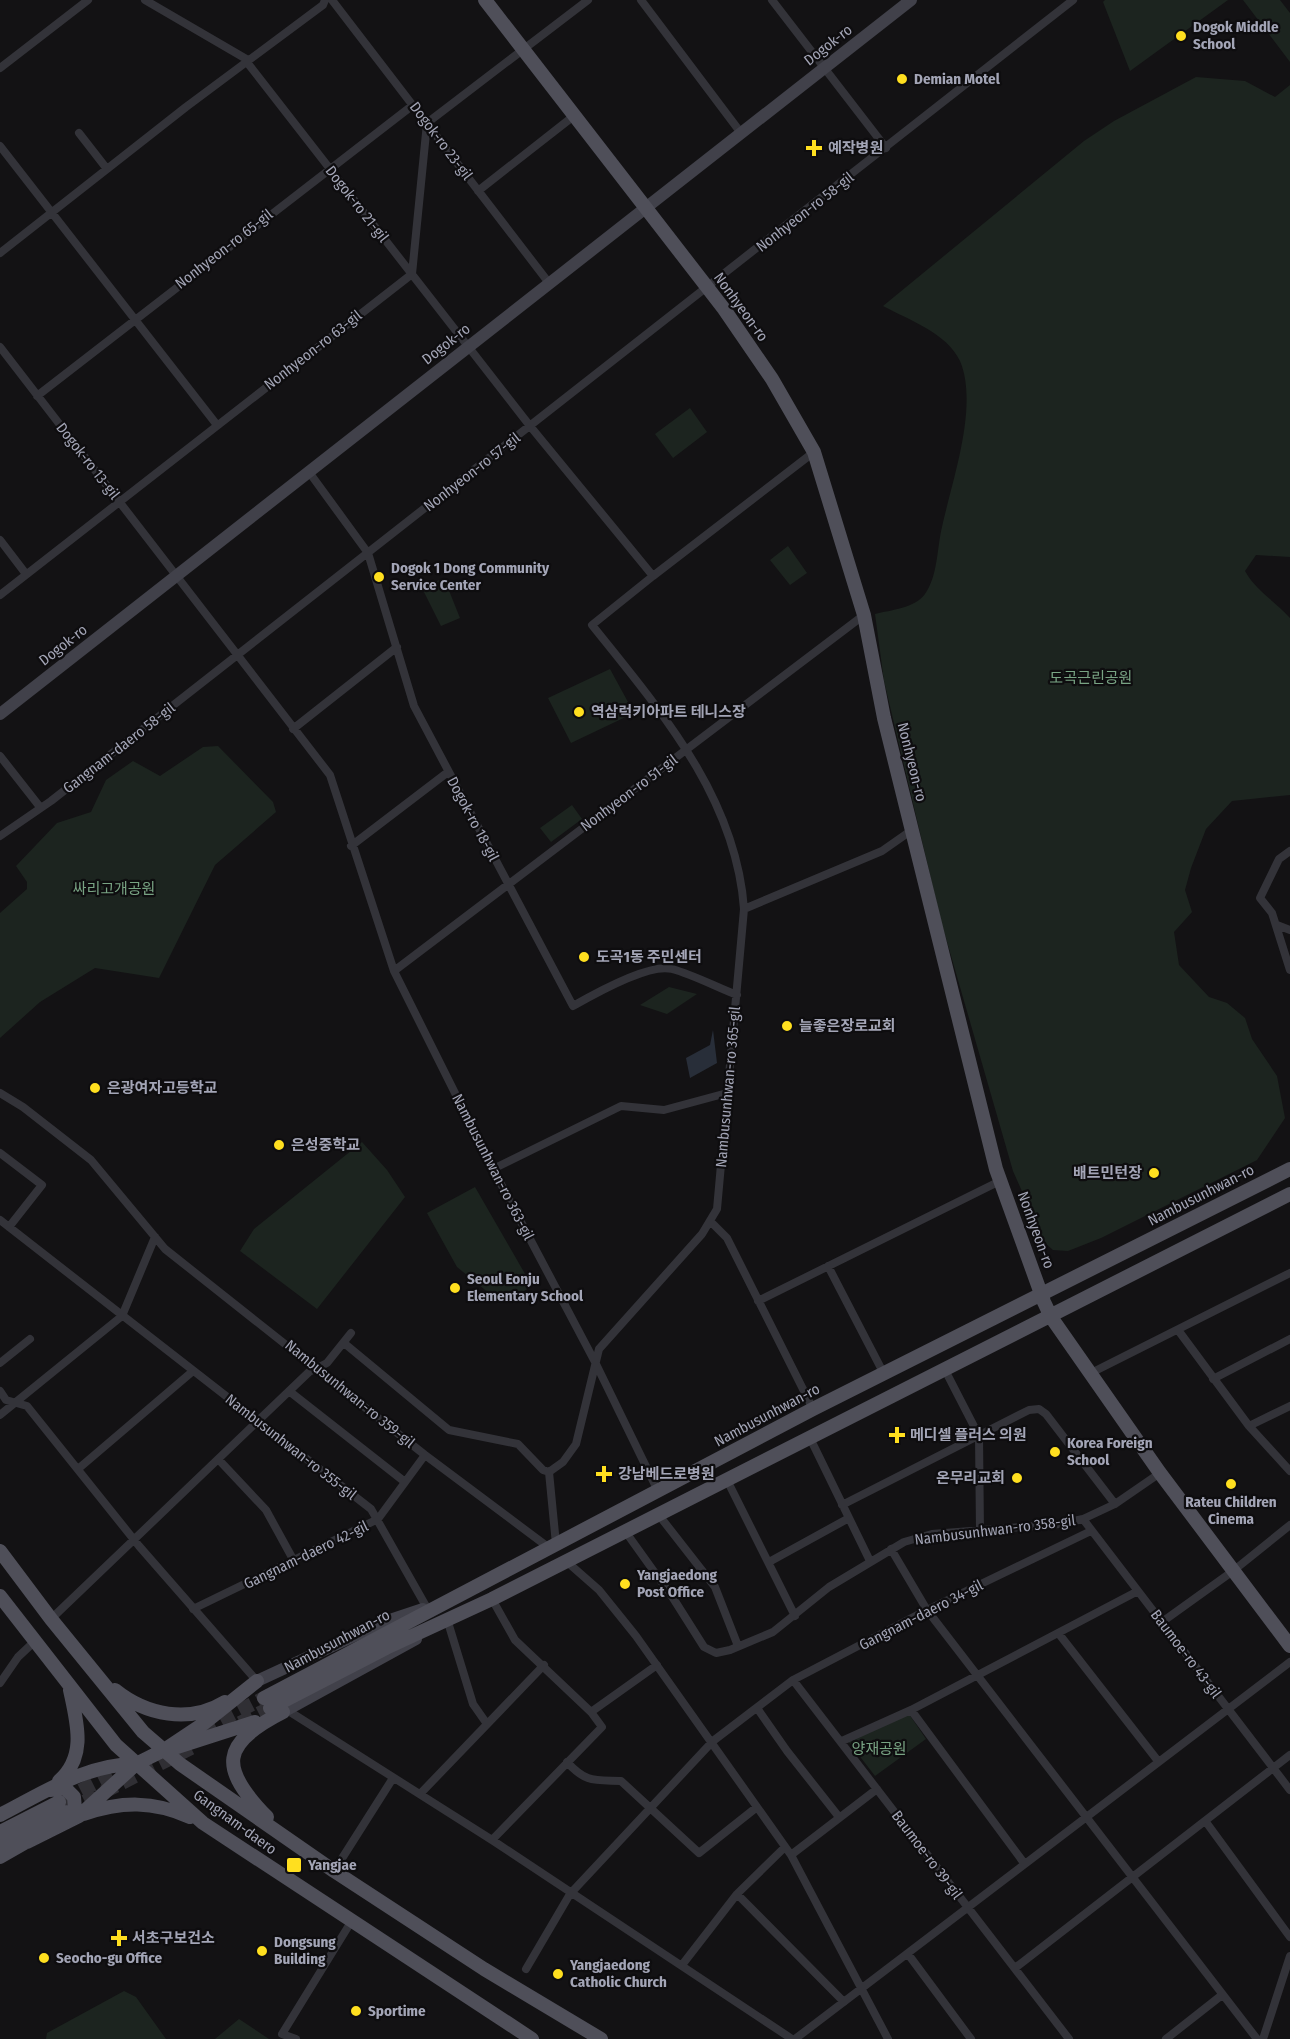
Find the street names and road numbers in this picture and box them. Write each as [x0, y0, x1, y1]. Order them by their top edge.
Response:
street label: Dogok-ro [800, 21, 856, 69]
street label: Dogok-ro 23-gil [406, 98, 476, 184]
street label: Dogok-ro 21-gil [322, 162, 392, 246]
street label: Nonhyeon-ro 58-gil [753, 168, 857, 256]
street label: Nonhyeon-ro 65-gil [172, 205, 276, 293]
street label: Nonhyeon-ro [710, 269, 772, 345]
street label: Nonhyeon-ro 63-gil [261, 306, 365, 394]
street label: Dogok-ro [418, 320, 474, 368]
street label: Dogok-ro 13-gil [52, 419, 124, 503]
street label: Nonhyeon-ro 57-gil [420, 429, 524, 515]
street label: Dogok-ro [35, 621, 91, 669]
street label: Gangnam-daero 58-gil [59, 699, 179, 797]
street label: Nonhyeon-ro [893, 721, 931, 803]
street label: Nonhyeon-ro 51-gil [577, 751, 681, 835]
street label: Dogok-ro 18-gil [443, 774, 503, 864]
street label: Nambusunhwan-ro 365-gil [712, 1006, 744, 1168]
street label: Nambusunhwan-ro 363-gil [448, 1091, 538, 1243]
street label: Nambusunhwan-ro [1145, 1160, 1257, 1230]
street label: Nonhyeon-ro [1014, 1189, 1058, 1271]
street label: Nambusunhwan-ro 359-gil [282, 1336, 418, 1452]
street label: Nambusunhwan-ro [711, 1380, 823, 1450]
street label: Nambusunhwan-ro 355-gil [222, 1390, 360, 1504]
street label: Nambusunhwan-ro 358-gil [913, 1511, 1077, 1549]
street label: Gangnam-daero 42-gil [241, 1517, 371, 1593]
street label: Gangnam-daero 34-gil [856, 1576, 986, 1654]
street label: Nambusunhwan-ro [281, 1606, 393, 1676]
street label: Baumoe-ro 43-gil [1147, 1606, 1225, 1702]
street label: Gangnam-daero [190, 1786, 280, 1858]
street label: Baumoe-ro 39-gil [888, 1807, 966, 1903]

